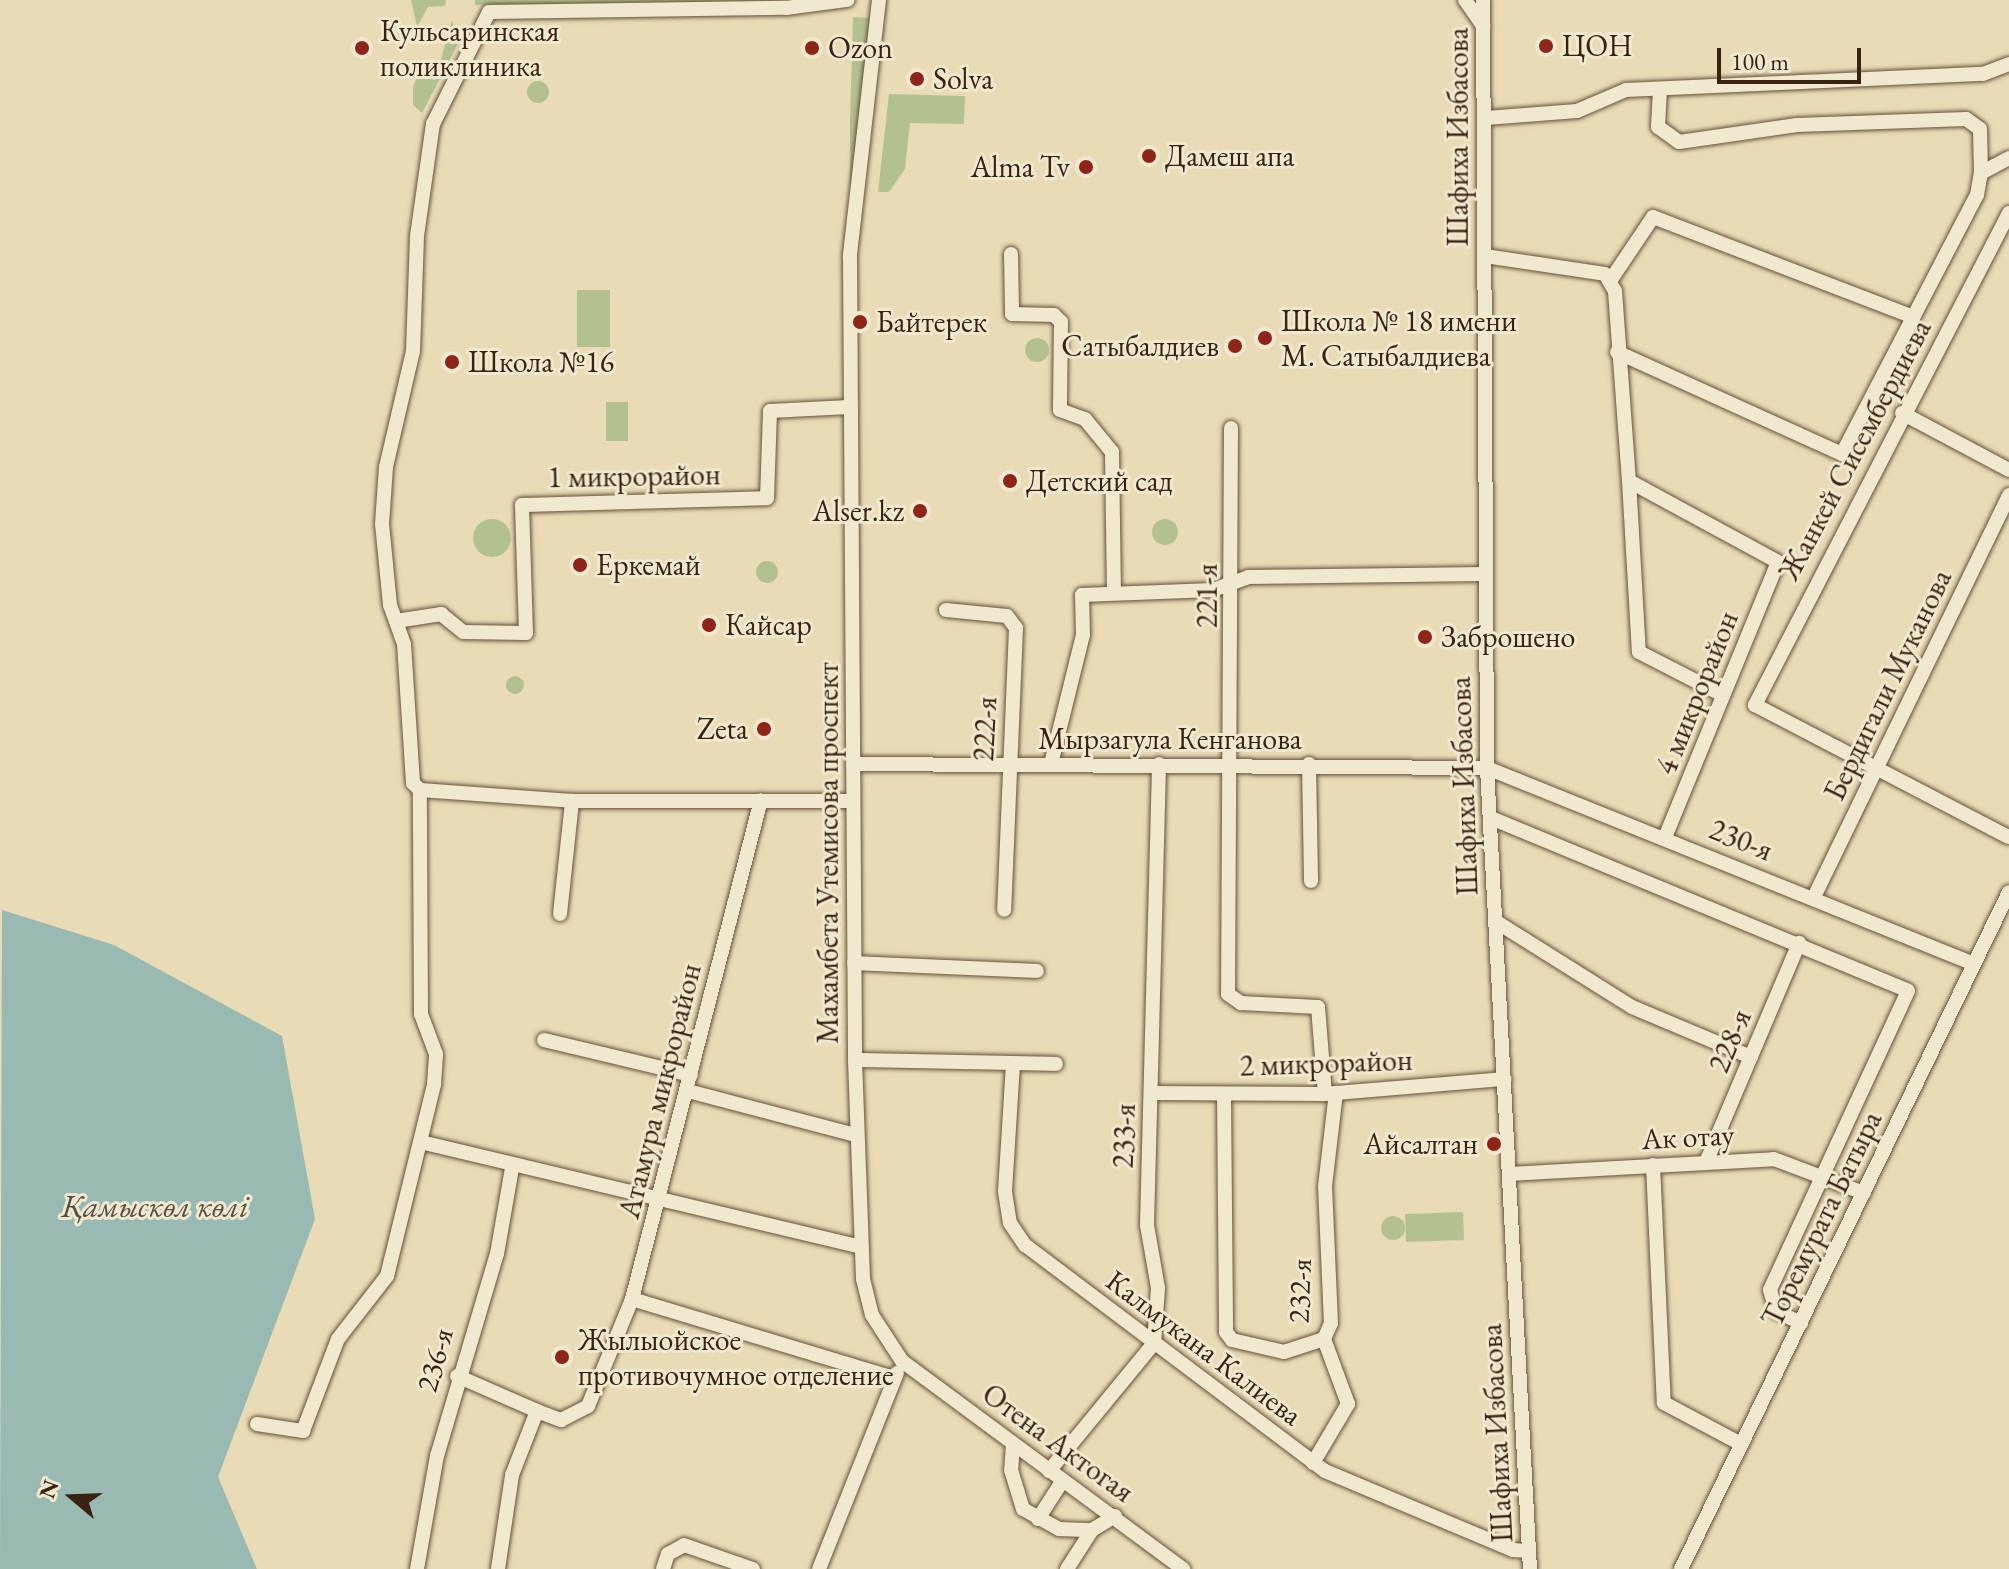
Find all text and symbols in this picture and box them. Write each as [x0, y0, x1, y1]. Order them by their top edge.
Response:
place label: Кульсаринская поликлиника [380, 13, 559, 84]
street label: Шафиха Избасова [1440, 27, 1476, 247]
place label: ЦОН [1562, 28, 1632, 64]
place label: Ozon [828, 30, 893, 66]
scale bar [1721, 32, 1865, 82]
marker: Кульсаринская поликлиника [351, 37, 373, 59]
marker: ЦОН [1537, 37, 1555, 55]
marker: Ozon [803, 39, 821, 57]
text: 100 m [1731, 46, 1789, 77]
place label: Solva [933, 61, 993, 97]
marker: Solva [908, 70, 926, 88]
place label: Дамеш апа [1165, 138, 1294, 174]
marker: Дамеш апа [1140, 147, 1158, 165]
place label: Alma Tv [970, 149, 1070, 185]
marker: Alma Tv [1077, 158, 1095, 176]
place label: Школа № 18 имени М. Сатыбалдиева [1281, 303, 1517, 374]
place label: Байтерек [876, 304, 987, 340]
marker: Байтерек [851, 313, 869, 331]
street label: Жанкей Сисембердиева [1771, 313, 1939, 587]
place label: Сатыбалдиев [1061, 328, 1219, 364]
marker: Школа № 18 имени М. Сатыбалдиева [1256, 329, 1274, 347]
marker: Сатыбалдиев [1226, 337, 1244, 355]
place label: Школа №16 [468, 344, 614, 380]
marker: Школа №16 [443, 353, 461, 371]
street label: 1 микрорайон [547, 456, 721, 496]
place label: Детский сад [1026, 463, 1172, 499]
marker: Детский сад [1001, 472, 1019, 490]
place label: Alser.kz [812, 493, 904, 529]
marker: Alser.kz [911, 502, 929, 520]
place label: Еркемай [596, 547, 700, 583]
marker: Еркемай [571, 556, 589, 574]
street label: 221-я [1189, 564, 1225, 628]
street label: Бердигали Муканова [1816, 564, 1960, 806]
street label: 4 микрорайон [1648, 606, 1746, 780]
place label: Кайсар [725, 607, 812, 643]
marker: Кайсар [700, 616, 718, 634]
place label: Заброшено [1441, 619, 1575, 655]
marker: Заброшено [1416, 628, 1434, 646]
street label: Махамбета Утемисова проспект [810, 662, 846, 1044]
street label: Шафиха Избасова [1442, 676, 1486, 896]
street label: 222-я [965, 696, 1005, 762]
place label: Zeta [697, 711, 748, 747]
marker: Zeta [755, 720, 773, 738]
street label: Мырзагула Кенганова [1038, 721, 1302, 757]
street label: 230-я [1704, 811, 1778, 869]
street label: Атамура микрорайон [611, 960, 709, 1222]
street label: 228-я [1701, 1004, 1759, 1078]
street label: 2 микрорайон [1239, 1042, 1413, 1084]
street label: 233-я [1105, 1103, 1143, 1169]
street label: Торемурата Батыра [1754, 1105, 1890, 1333]
street label: Ак отау [1641, 1117, 1735, 1157]
place label: Айсалтан [1363, 1126, 1478, 1162]
marker: Айсалтан [1485, 1135, 1503, 1153]
water label: Қамыскөл көлі [61, 1187, 249, 1225]
street label: 232-я [1281, 1258, 1319, 1324]
street label: Калмукана Калиева [1099, 1263, 1309, 1433]
place label: Жылыойское противочумное отделение [578, 1322, 894, 1392]
street label: Шафиха Избасова [1473, 1323, 1521, 1543]
street label: 236-я [409, 1324, 461, 1396]
marker: Жылыойское противочумное отделение [553, 1348, 571, 1366]
street label: Отена Актогая [975, 1376, 1141, 1510]
north arrow [32, 1457, 112, 1537]
text: N [32, 1476, 65, 1502]

